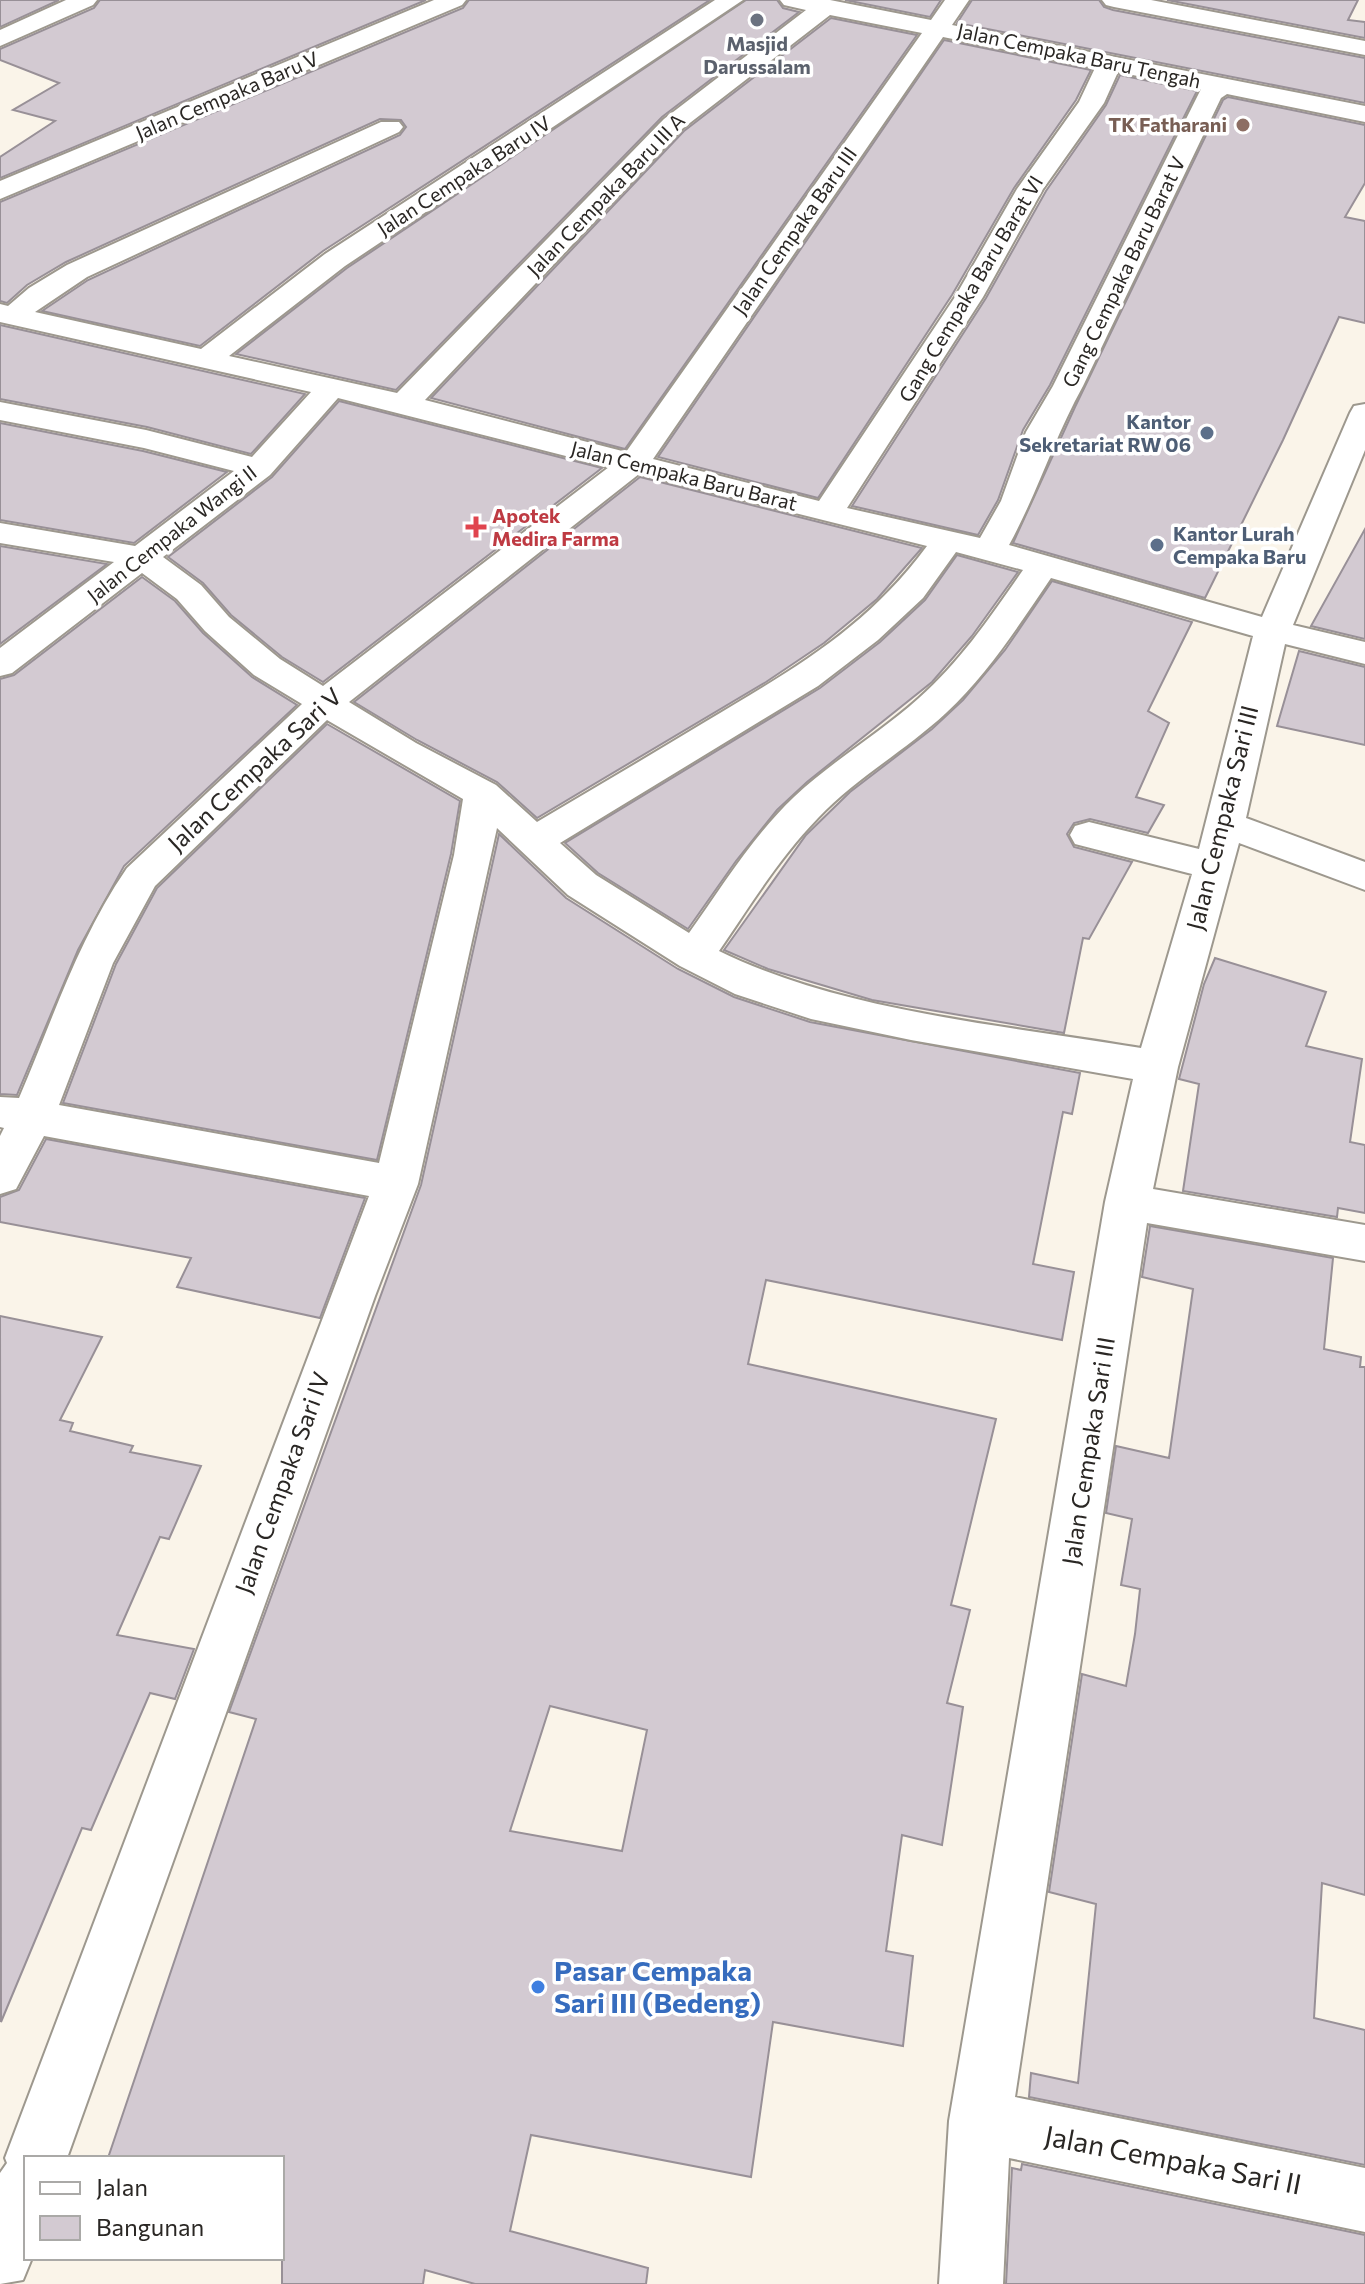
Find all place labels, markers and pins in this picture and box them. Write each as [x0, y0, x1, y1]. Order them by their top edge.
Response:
marker: Masjid Darussalam [748, 11, 766, 29]
place label: Masjid Darussalam [703, 31, 811, 78]
place label: TK Fatharani [1108, 112, 1227, 136]
marker: TK Fatharani [1234, 116, 1252, 134]
place label: Kantor Sekretariat RW 06 [1019, 409, 1191, 456]
marker: Kantor Sekretariat RW 06 [1198, 424, 1216, 442]
place label: Apotek Medira Farma [492, 503, 619, 550]
marker: Apotek Medira Farma [467, 518, 485, 536]
place label: Kantor Lurah Cempaka Baru [1173, 521, 1306, 568]
marker: Kantor Lurah Cempaka Baru [1148, 536, 1166, 554]
place label: Pasar Cempaka Sari III (Bedeng) [554, 1953, 761, 2019]
marker: Pasar Cempaka Sari III (Bedeng) [529, 1978, 547, 1996]

